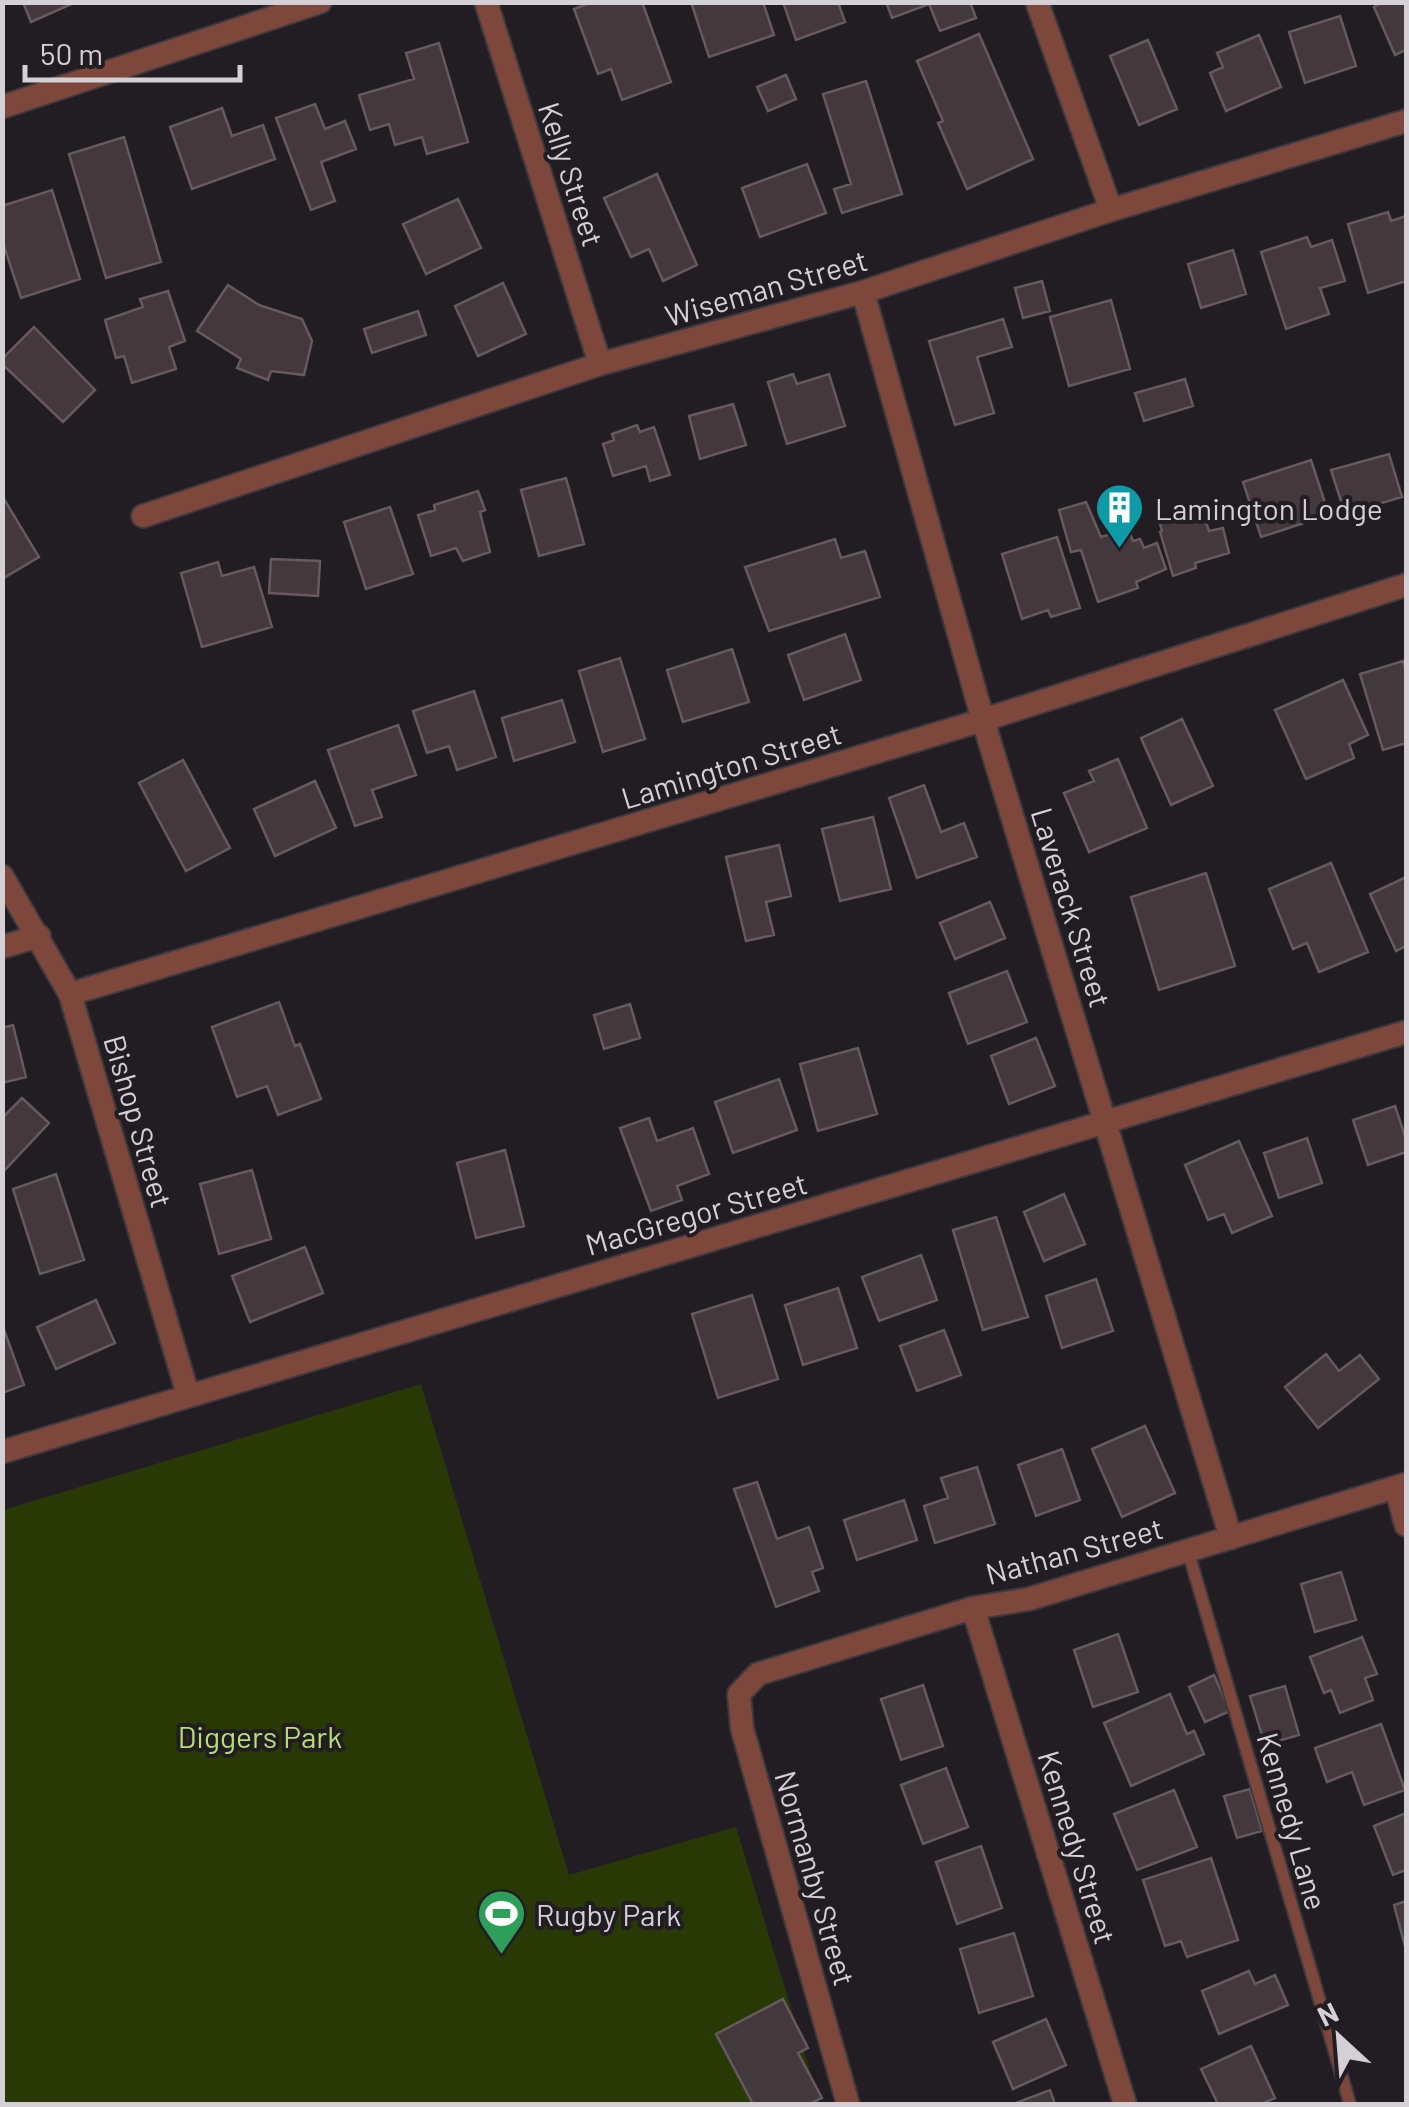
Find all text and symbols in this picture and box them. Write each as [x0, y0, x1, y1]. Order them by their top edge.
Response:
scale bar [25, 20, 240, 82]
text: 50 m [40, 35, 103, 71]
street label: Kelly Street [532, 97, 612, 251]
street label: Wiseman Street [661, 241, 871, 333]
building icon: Lamington Lodge [1094, 482, 1146, 550]
place label: Lamington Lodge [1155, 490, 1383, 526]
street label: Lamington Street [617, 714, 845, 816]
street label: Laverack Street [1025, 803, 1119, 1011]
street label: Bishop Street [97, 1031, 181, 1211]
street label: MacGregor Street [581, 1164, 811, 1262]
street label: Nathan Street [981, 1509, 1167, 1591]
park label: Diggers Park [178, 1718, 342, 1754]
street label: Kennedy Lane [1251, 1728, 1335, 1914]
street label: Kennedy Street [1032, 1746, 1124, 1948]
street label: Normanby Street [768, 1766, 864, 1990]
sports icon: Rugby Park [475, 1888, 527, 1956]
place label: Rugby Park [536, 1896, 681, 1932]
north arrow [1289, 1987, 1389, 2087]
text: N [1312, 1994, 1343, 2033]

